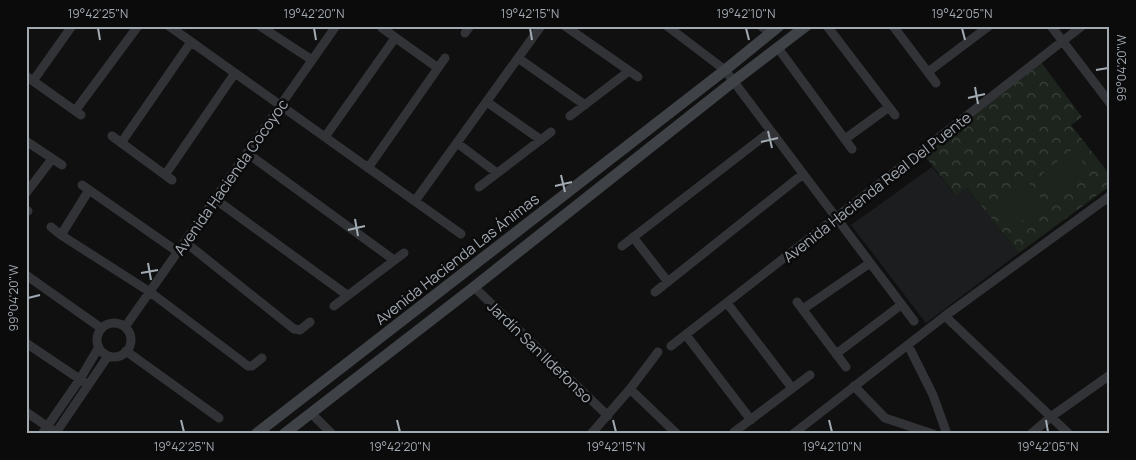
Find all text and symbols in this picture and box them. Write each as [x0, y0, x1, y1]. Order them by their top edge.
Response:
text: 19°42'25"N [68, 5, 128, 22]
text: 19°42'20"N [283, 5, 345, 22]
text: 19°42'15"N [501, 5, 559, 22]
text: 19°42'10"N [717, 5, 775, 22]
text: 19°42'05"N [931, 5, 993, 22]
text: 99°04'20"W [1113, 34, 1130, 101]
street label: Avenida Hacienda Cocoyoc [169, 95, 293, 259]
street label: Avenida Hacienda Real Del Puente [779, 107, 976, 267]
street label: Avenida Hacienda Las Ánimas [371, 188, 544, 330]
text: 99°04'20"W [5, 264, 22, 331]
street label: Jardín San Ildefonso [483, 296, 597, 408]
text: 19°42'25"N [154, 438, 214, 455]
text: 19°42'20"N [369, 438, 431, 455]
text: 19°42'15"N [587, 438, 645, 455]
text: 19°42'10"N [803, 438, 861, 455]
text: 19°42'05"N [1017, 438, 1079, 455]

